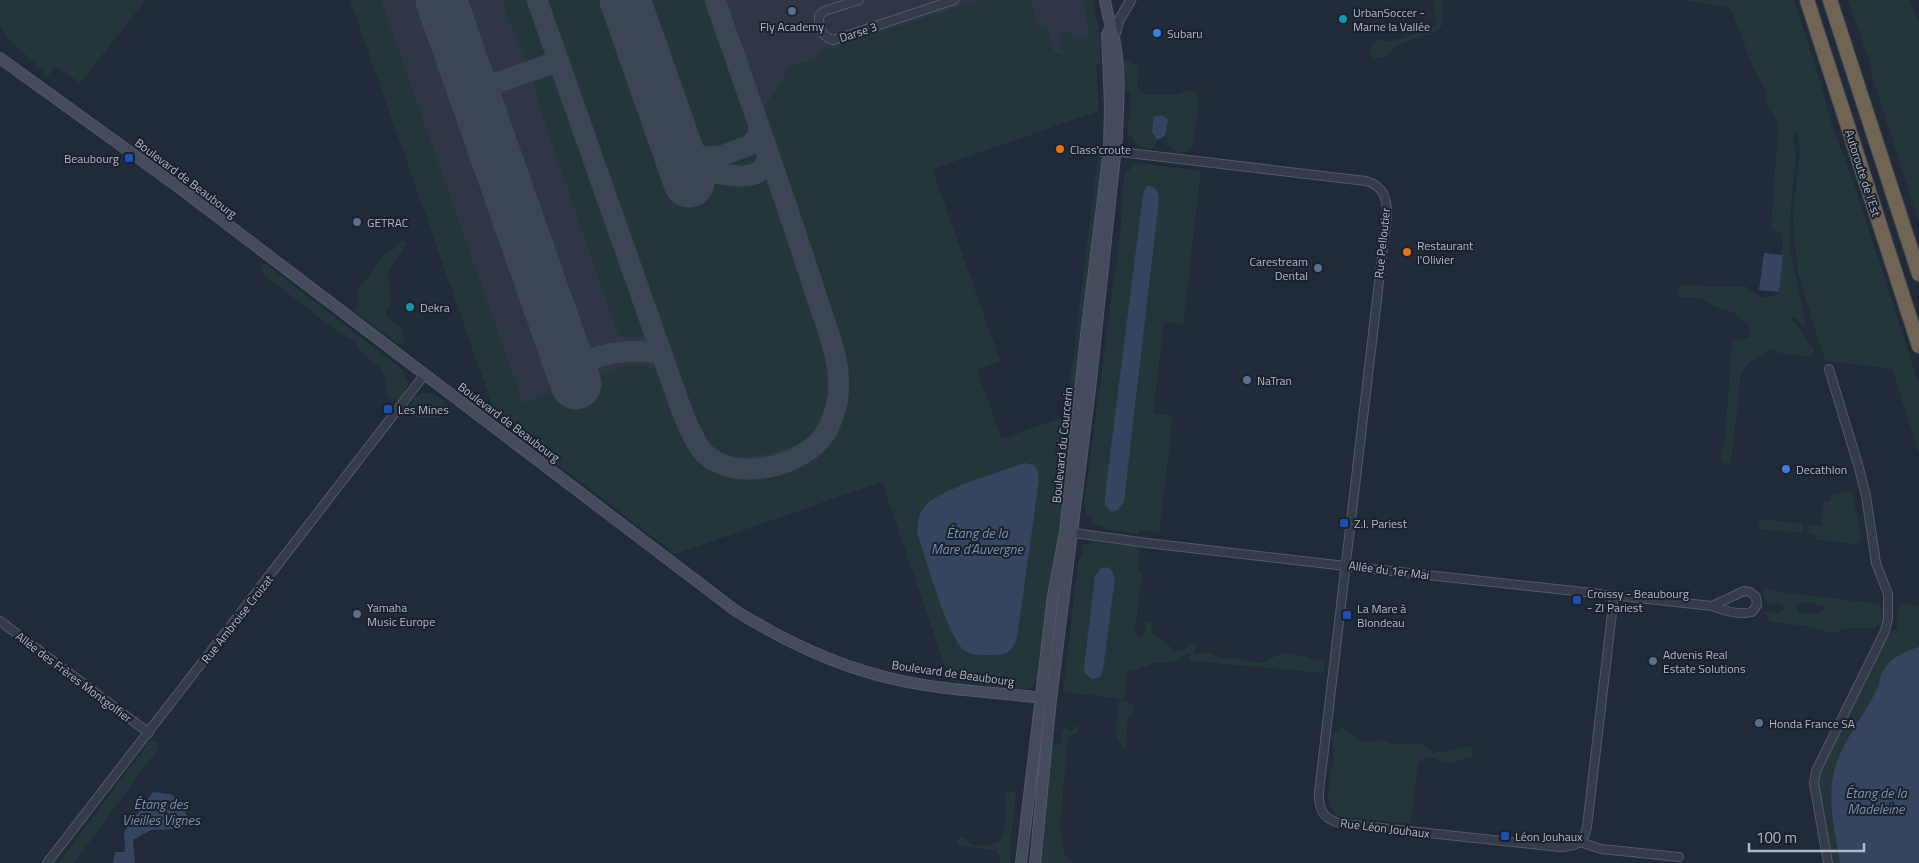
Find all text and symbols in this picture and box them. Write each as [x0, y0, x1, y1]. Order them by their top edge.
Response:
place label: UrbanSoccer - Marne la Vallée [1353, 3, 1430, 36]
marker: Fly Academy [786, 5, 798, 17]
marker: UrbanSoccer - Marne la Vallée [1337, 13, 1349, 25]
place label: Fly Academy [760, 17, 824, 36]
street label: Darse 3 [837, 17, 879, 47]
place label: Subaru [1167, 24, 1203, 43]
marker: Subaru [1151, 27, 1163, 39]
street label: Autoroute de l’Est [1840, 127, 1886, 220]
street label: Boulevard de Beaubourg [131, 133, 241, 223]
place label: Class'croute [1070, 140, 1131, 159]
marker: Class'croute [1054, 143, 1066, 155]
place label: Beaubourg [64, 149, 119, 168]
marker: Beaubourg [123, 152, 135, 164]
street label: Rue Pelloutier [1369, 207, 1395, 279]
place label: GETRAC [367, 213, 409, 232]
marker: GETRAC [351, 216, 363, 228]
place label: Restaurant l'Olivier [1417, 236, 1474, 269]
marker: Restaurant l'Olivier [1401, 246, 1413, 258]
place label: Carestream Dental [1249, 252, 1308, 285]
marker: Carestream Dental [1312, 262, 1324, 274]
place label: Dekra [420, 298, 450, 317]
marker: Dekra [404, 301, 416, 313]
place label: NaTran [1257, 371, 1292, 390]
marker: NaTran [1241, 374, 1253, 386]
street label: Boulevard de Beaubourg [454, 377, 564, 467]
street label: Boulevard du Courcerin [1046, 386, 1078, 504]
place label: Les Mines [398, 400, 449, 419]
marker: Les Mines [382, 403, 394, 415]
place label: Decathlon [1796, 460, 1847, 479]
marker: Decathlon [1780, 463, 1792, 475]
place label: Z.I. Pariest [1354, 514, 1408, 533]
marker: Z.I. Pariest [1338, 517, 1350, 529]
water label: Étang de la Mare d’Auvergne [931, 522, 1025, 559]
street label: Allée du 1er Mai [1348, 556, 1430, 584]
street label: Rue Ambroise Croizat [196, 570, 278, 668]
place label: Croissy - Beaubourg - ZI Pariest [1587, 584, 1689, 617]
marker: Croissy - Beaubourg - ZI Pariest [1571, 594, 1583, 606]
place label: Yamaha Music Europe [367, 598, 435, 631]
place label: La Mare à Blondeau [1357, 599, 1406, 632]
marker: Yamaha Music Europe [351, 608, 363, 620]
marker: La Mare à Blondeau [1341, 609, 1353, 621]
street label: Allée des Frères Montgolfier [12, 627, 136, 727]
place label: Advenis Real Estate Solutions [1663, 645, 1746, 678]
street label: Boulevard de Beaubourg [890, 655, 1016, 691]
marker: Advenis Real Estate Solutions [1647, 655, 1659, 667]
place label: Honda France SA [1769, 714, 1855, 733]
marker: Honda France SA [1753, 717, 1765, 729]
water label: Étang de la Madeleine [1845, 782, 1908, 819]
water label: Étang des Vieilles Vignes [122, 793, 201, 830]
street label: Rue Léon Jouhaux [1339, 813, 1431, 843]
scale bar [1749, 820, 1864, 852]
text: 100 m [1756, 826, 1797, 849]
place label: Léon Jouhaux [1515, 827, 1583, 846]
marker: Léon Jouhaux [1499, 830, 1511, 842]

